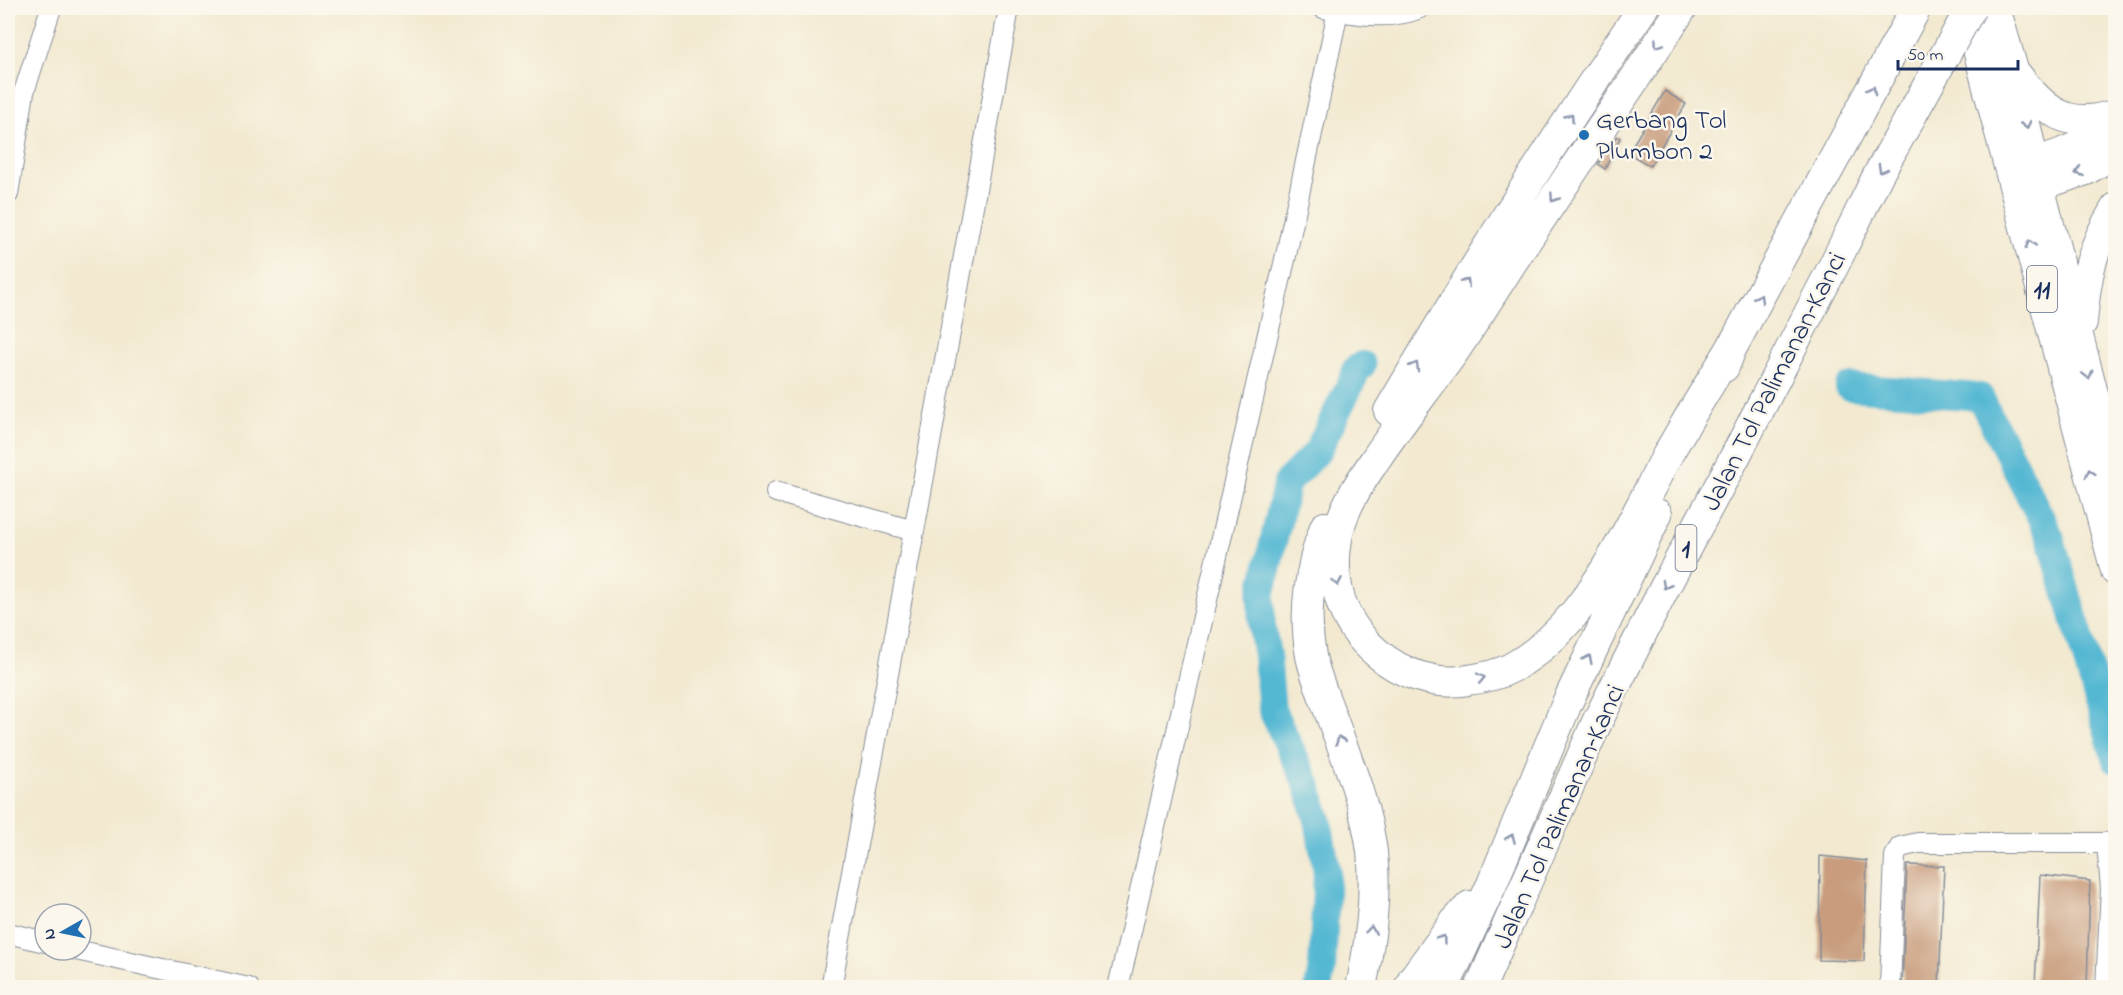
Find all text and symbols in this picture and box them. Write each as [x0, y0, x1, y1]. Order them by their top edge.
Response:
scale bar [1898, 33, 2018, 71]
one-way arrow [1654, 37, 1665, 48]
text: 50 m [1907, 43, 1944, 69]
one-way arrow [1865, 86, 1876, 96]
place label: Gerbang Tol Plumbon 2 [1596, 102, 1727, 172]
one-way arrow [1562, 112, 1573, 123]
one-way arrow [2018, 120, 2031, 130]
marker: Gerbang Tol Plumbon 2 [1577, 128, 1591, 142]
one-way arrow [1877, 163, 1889, 173]
one-way arrow [2074, 165, 2085, 178]
one-way arrow [1550, 191, 1561, 202]
one-way arrow [2025, 239, 2038, 249]
street label: Jalan Tol Palimanan–Kanci [1693, 246, 1858, 518]
road number: 11 [2027, 266, 2057, 312]
one-way arrow [1459, 278, 1471, 288]
one-way arrow [1752, 294, 1763, 304]
one-way arrow [1408, 362, 1420, 372]
one-way arrow [2081, 370, 2093, 380]
one-way arrow [2085, 468, 2098, 478]
road number: 1 [1676, 525, 1696, 571]
one-way arrow [1330, 577, 1342, 586]
one-way arrow [1662, 578, 1674, 589]
one-way arrow [1580, 655, 1592, 666]
one-way arrow [1476, 672, 1486, 685]
street label: Jalan Tol Palimanan–Kanci [1484, 678, 1636, 956]
one-way arrow [1334, 735, 1347, 746]
one-way arrow [1504, 834, 1516, 845]
north arrow [33, 902, 93, 962]
one-way arrow [1364, 925, 1377, 934]
text: N [37, 927, 63, 941]
one-way arrow [1435, 935, 1446, 946]

